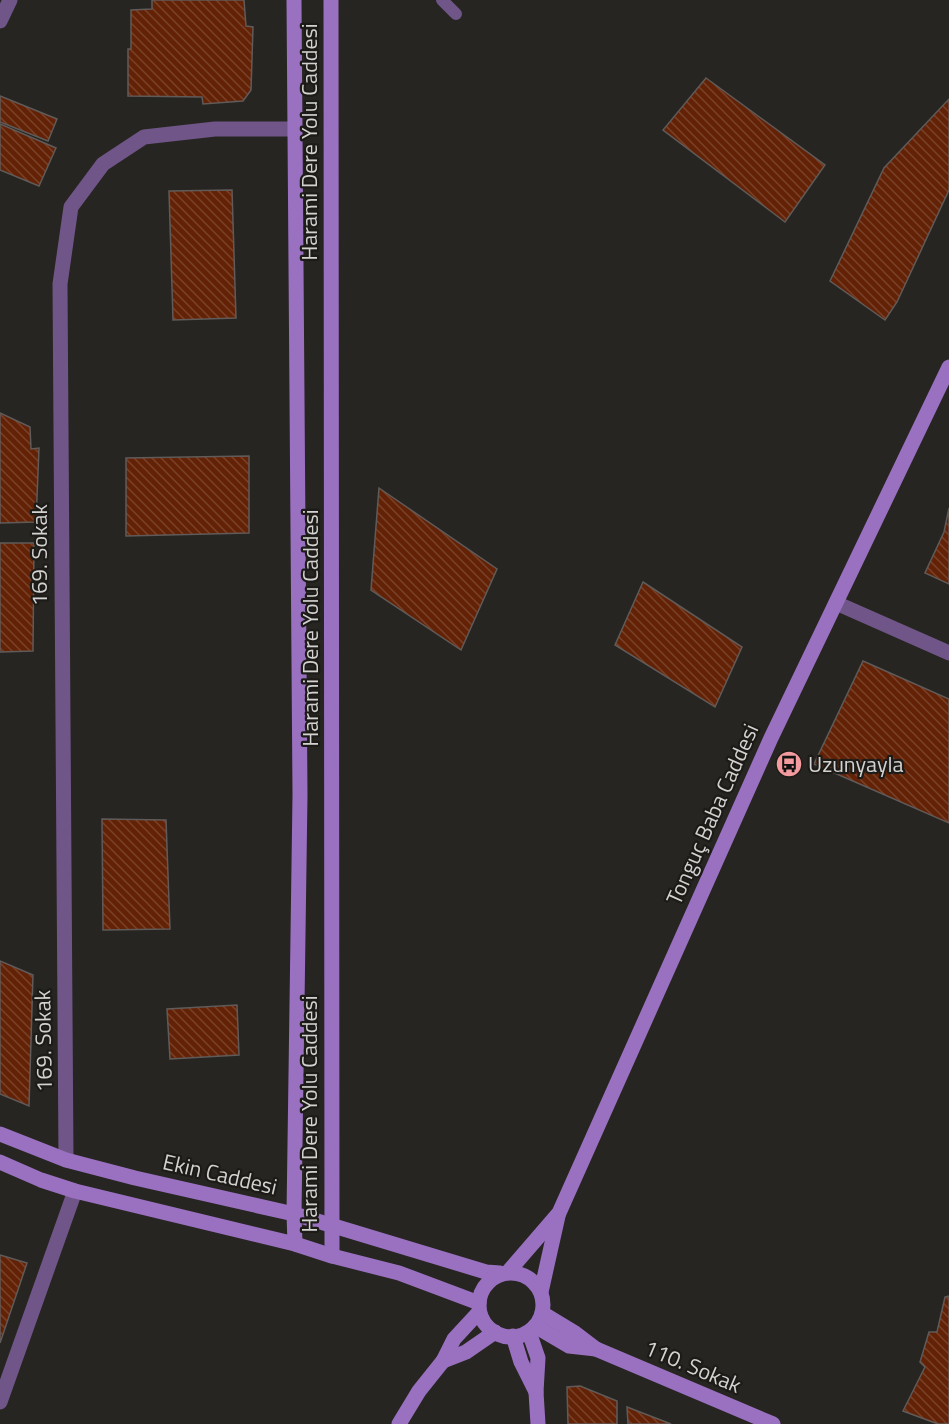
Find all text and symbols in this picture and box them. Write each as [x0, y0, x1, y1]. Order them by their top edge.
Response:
street label: Harami Dere Yolu Caddesi [292, 23, 326, 261]
street label: 169. Sokak [22, 503, 56, 606]
street label: Harami Dere Yolu Caddesi [293, 509, 327, 747]
street label: Tonguç Baba Caddesi [657, 718, 767, 910]
place label: Uzunyayla [808, 747, 904, 781]
bus stop icon: Uzunyayla [774, 749, 804, 779]
street label: 169. Sokak [25, 989, 61, 1092]
street label: Harami Dere Yolu Caddesi [292, 995, 326, 1233]
street label: Ekin Caddesi [159, 1144, 281, 1204]
street label: 110. Sokak [639, 1330, 747, 1402]

